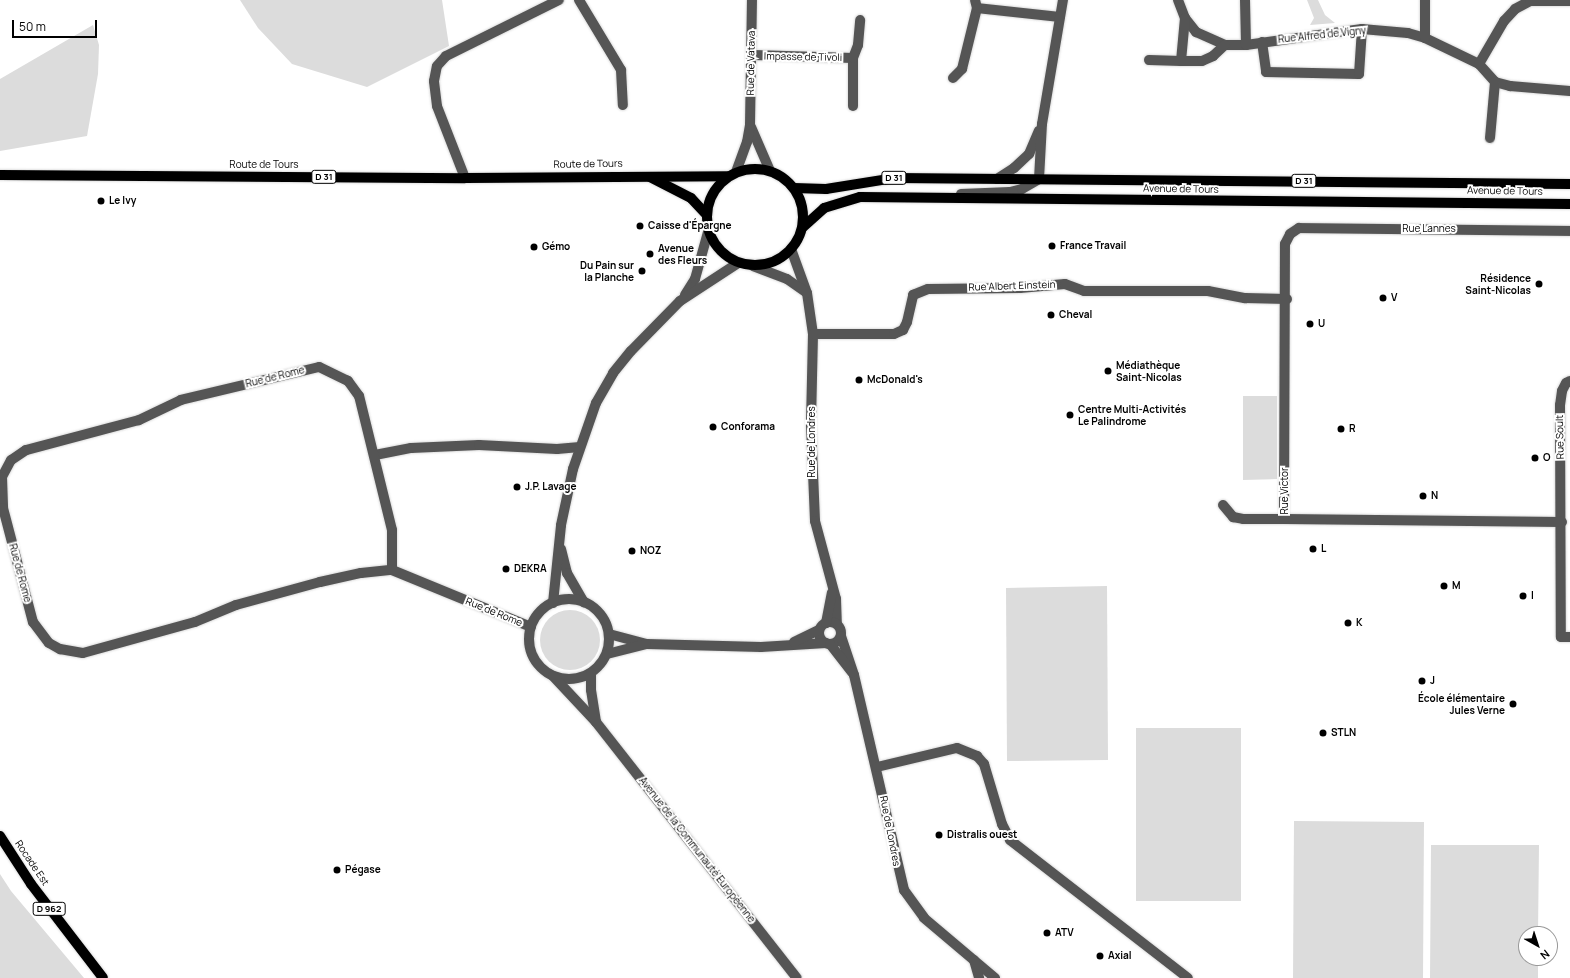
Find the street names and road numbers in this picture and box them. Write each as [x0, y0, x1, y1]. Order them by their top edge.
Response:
street label: Rue Alfred de Vigny [1277, 24, 1367, 46]
street label: Rue de Vatava [744, 31, 758, 95]
street label: Impasse de Tivoli [764, 50, 842, 64]
street label: Route de Tours [553, 157, 623, 171]
street label: Route de Tours [229, 159, 299, 171]
road number: D 31 [311, 170, 337, 184]
road number: D 31 [881, 171, 907, 185]
road number: D 31 [1291, 174, 1317, 188]
street label: Avenue de Tours [1143, 182, 1219, 196]
street label: Avenue de Tours [1467, 184, 1543, 198]
street label: Rue Lannes [1402, 223, 1456, 235]
street label: Rue Albert Einstein [968, 278, 1056, 294]
street label: Rue de Rome [244, 364, 306, 390]
street label: Rue de Londres [806, 406, 818, 478]
street label: Rue Soult [1554, 415, 1566, 459]
street label: Rue Victor [1279, 467, 1291, 515]
street label: Rue de Rome [6, 542, 34, 604]
street label: Rue de Rome [464, 595, 524, 629]
street label: Avenue de la Communauté Européenne [636, 775, 758, 925]
street label: Rue de Londres [877, 795, 903, 867]
street label: Rocade Est [12, 838, 52, 888]
road number: D 962 [32, 902, 66, 916]

